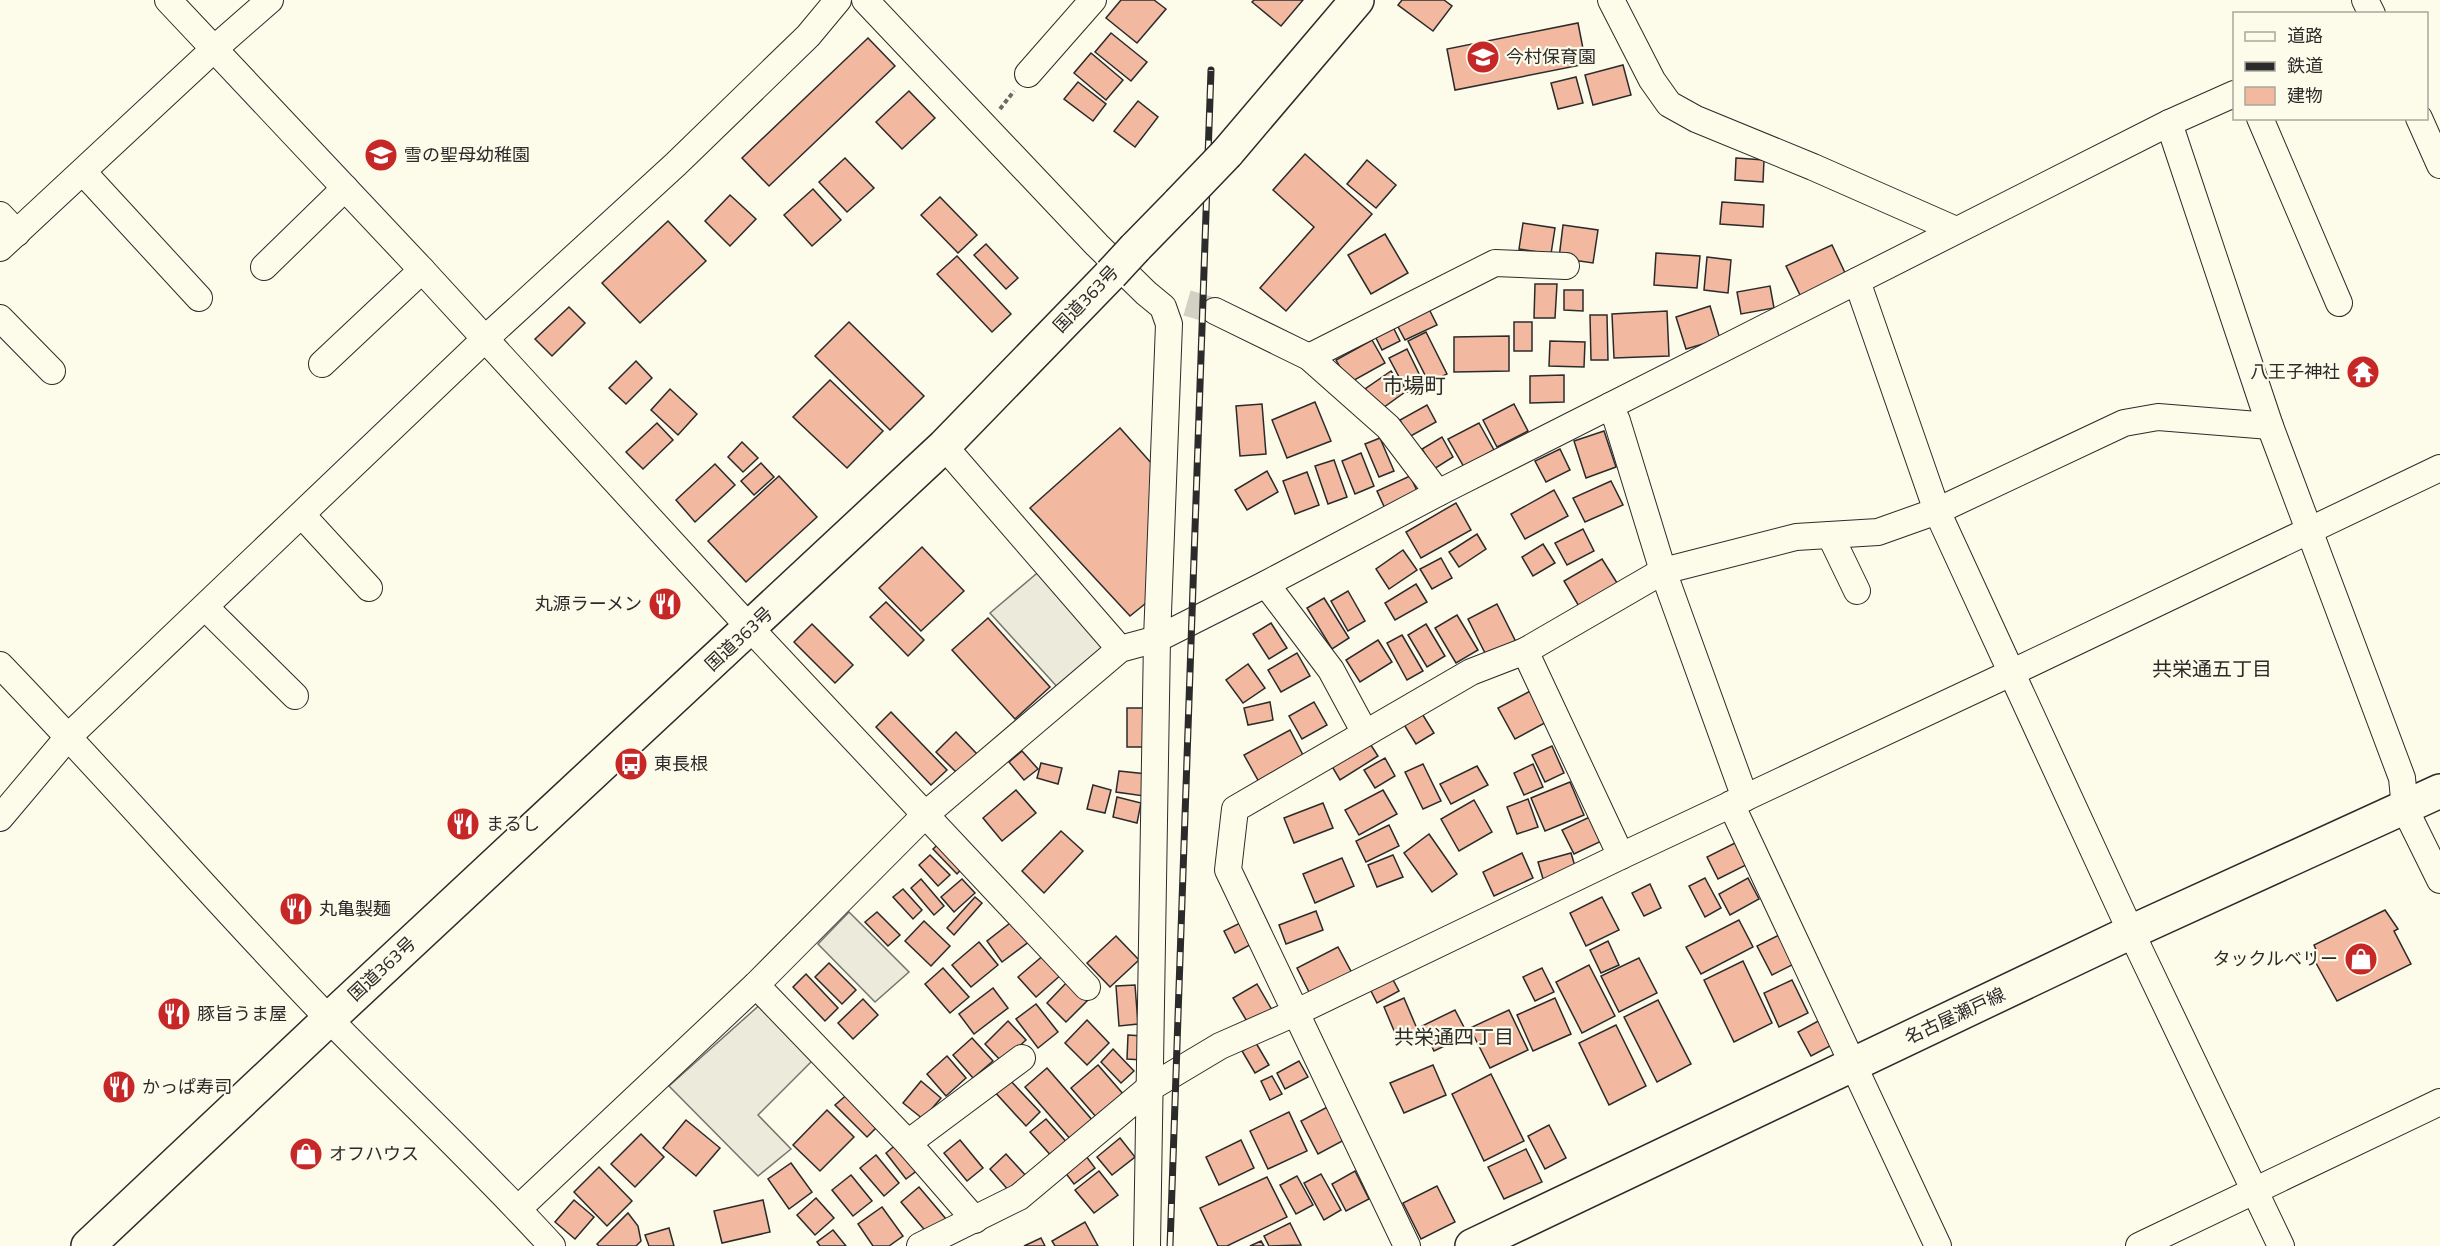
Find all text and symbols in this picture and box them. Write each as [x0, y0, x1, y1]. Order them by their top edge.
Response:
legend [2233, 12, 2428, 120]
text: 道路 [2287, 22, 2323, 49]
school or university icon: 今村保育園 [1465, 39, 1501, 75]
place label: 今村保育園 [1506, 43, 1596, 70]
text: 鉄道 [2287, 52, 2323, 79]
text: 建物 [2287, 82, 2323, 109]
school or university icon: 雪の聖母幼稚園 [363, 137, 399, 173]
place label: 雪の聖母幼稚園 [404, 141, 530, 168]
street label: 国道363号 [1047, 259, 1125, 338]
temple icon: 八王子神社 [2345, 354, 2381, 390]
place label: 八王子神社 [2250, 358, 2340, 385]
district label: 市場町 [1383, 369, 1446, 401]
restaurant icon: 丸源ラーメン [647, 586, 683, 622]
place label: 丸源ラーメン [535, 590, 642, 617]
street label: 国道363号 [699, 600, 779, 677]
district label: 共栄通五丁目 [2152, 653, 2272, 684]
bus stop icon: 東長根 [613, 746, 649, 782]
place label: 東長根 [654, 750, 708, 777]
restaurant icon: まるし [445, 806, 481, 842]
place label: まるし [486, 810, 540, 837]
restaurant icon: 丸亀製麺 [278, 891, 314, 927]
place label: 丸亀製麺 [319, 895, 391, 922]
street label: 国道363号 [342, 930, 422, 1007]
shop icon: タックルベリー [2343, 941, 2379, 977]
place label: タックルベリー [2213, 945, 2338, 972]
street label: 名古屋瀬戸線 [1900, 980, 2009, 1051]
restaurant icon: 豚旨うま屋 [156, 996, 192, 1032]
place label: 豚旨うま屋 [197, 1000, 287, 1027]
district label: 共栄通四丁目 [1394, 1021, 1514, 1052]
restaurant icon: かっぱ寿司 [101, 1069, 137, 1105]
place label: かっぱ寿司 [142, 1073, 232, 1100]
shop icon: オフハウス [288, 1136, 324, 1172]
place label: オフハウス [329, 1140, 419, 1167]

